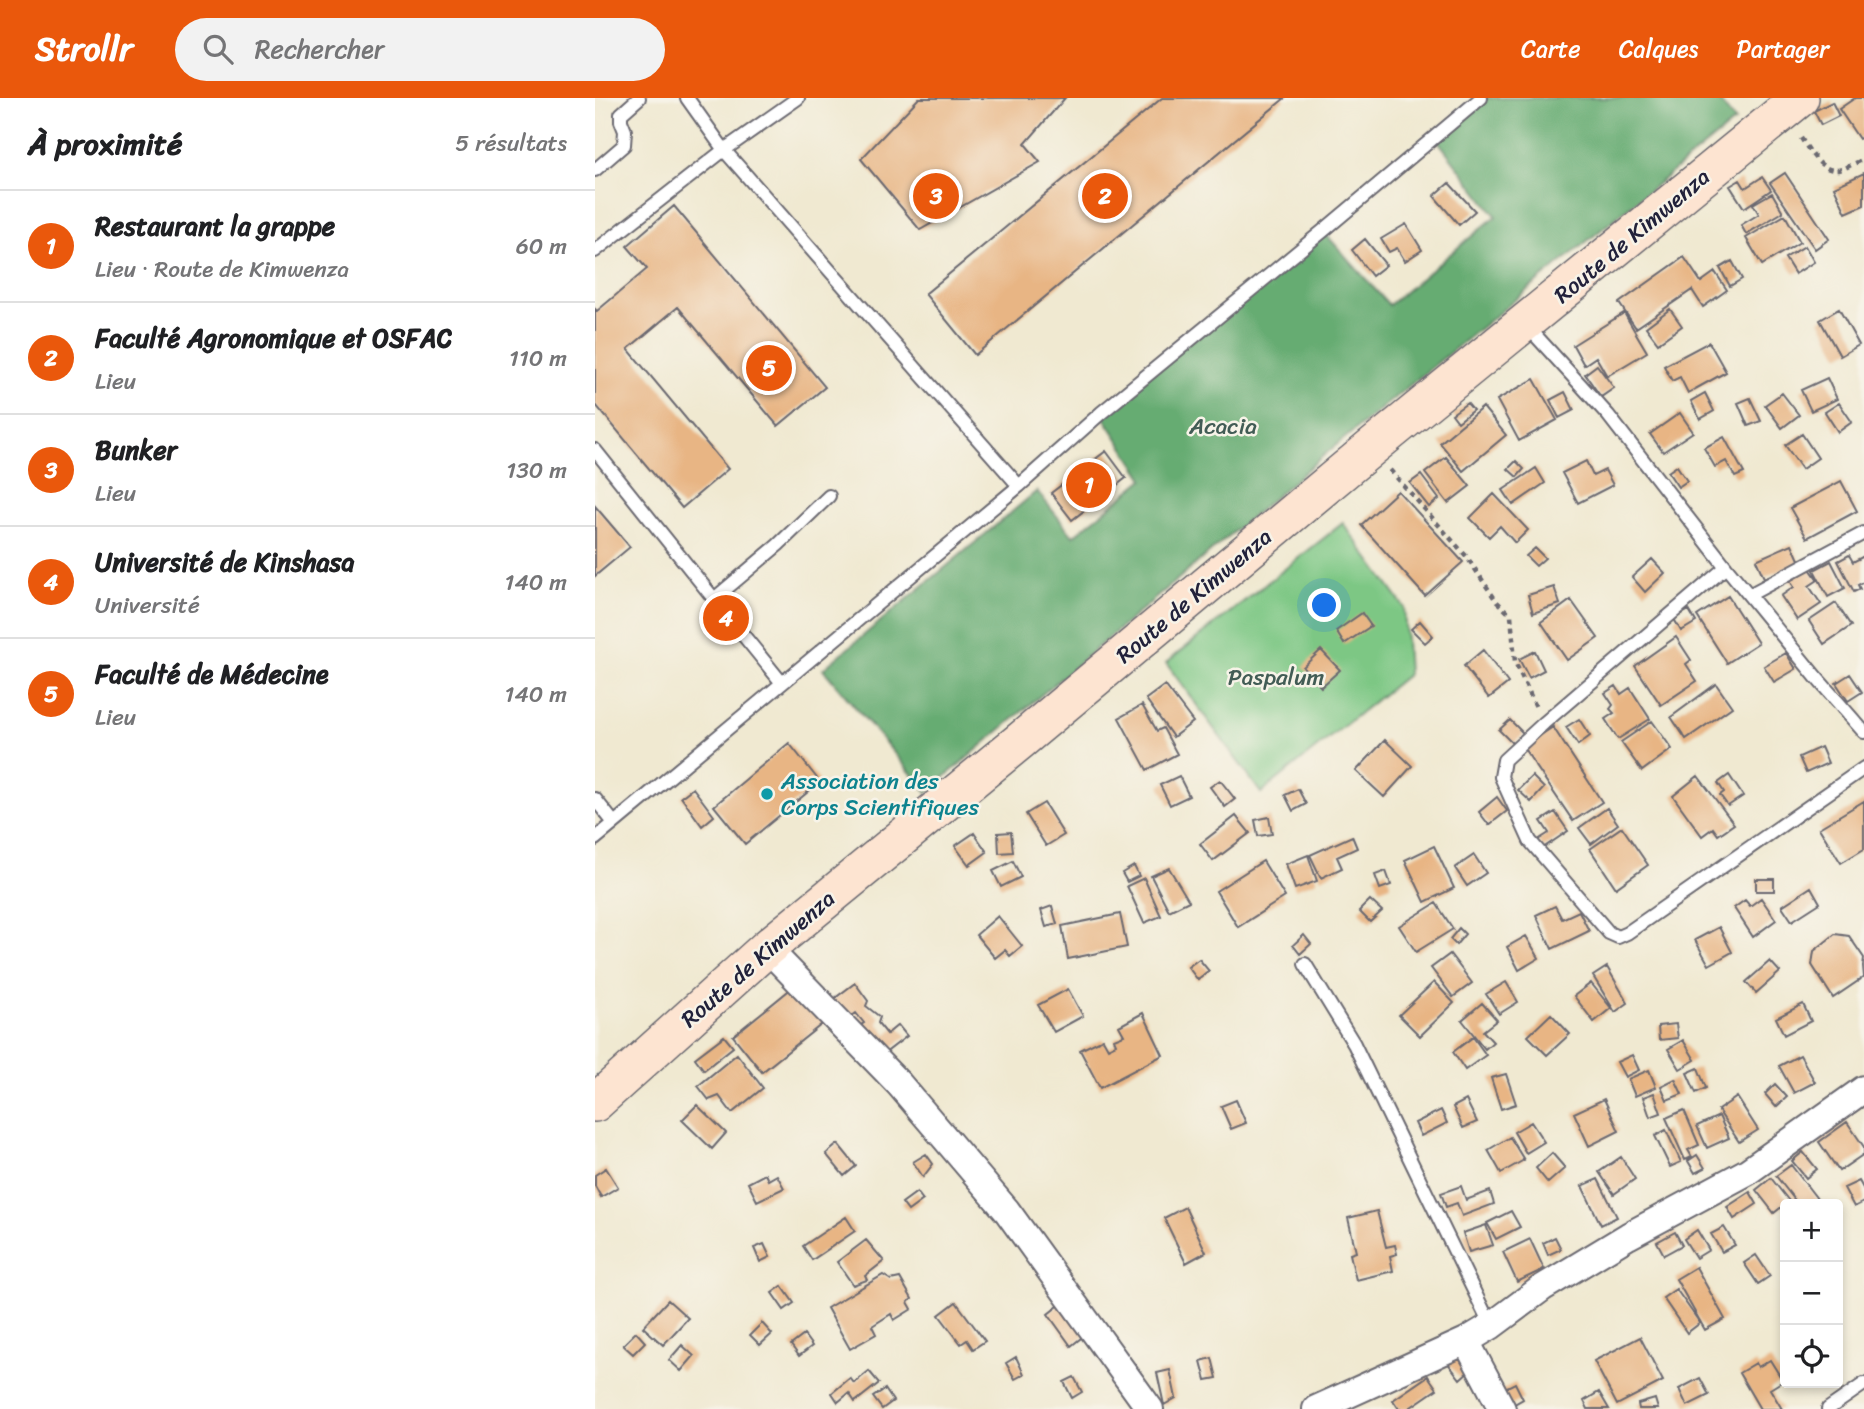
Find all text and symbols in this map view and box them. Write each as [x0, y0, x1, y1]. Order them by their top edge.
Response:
search box [175, 18, 665, 81]
text: Strollr [35, 20, 133, 78]
text: Rechercher [255, 26, 384, 72]
text: Carte [1521, 28, 1581, 70]
text: Calques [1619, 28, 1698, 70]
text: Partager [1736, 28, 1829, 70]
icon: search [199, 30, 237, 68]
text: À proximité [28, 117, 182, 171]
text: 5 résultats [455, 123, 567, 164]
street label: Route de Kimwenza [1544, 158, 1720, 314]
pin: 3 [913, 170, 959, 222]
pin: 2 [1082, 170, 1128, 222]
text: Restaurant la grappe [95, 203, 335, 249]
text: 1 [46, 226, 56, 267]
text: 60 m [516, 226, 567, 267]
text: Lieu · Route de Kimwenza [95, 249, 349, 290]
text: Faculté Agronomique et OSFAC [95, 315, 452, 361]
text: 2 [44, 338, 58, 379]
text: 110 m [509, 338, 567, 379]
pin: 5 [746, 342, 792, 394]
text: Lieu [95, 361, 136, 402]
park label: Acacia [1188, 406, 1257, 447]
text: Bunker [95, 427, 177, 473]
text: 3 [45, 450, 57, 491]
text: 130 m [506, 450, 567, 491]
pin: 1 [1066, 459, 1112, 511]
text: Lieu [95, 473, 136, 514]
street label: Route de Kimwenza [1106, 518, 1282, 674]
text: Université de Kinshasa [95, 539, 355, 585]
text: 4 [44, 562, 58, 603]
text: 140 m [505, 562, 567, 603]
text: Université [95, 585, 200, 626]
your location [1307, 588, 1341, 622]
pin: 4 [703, 592, 749, 644]
text: Faculté de Médecine [95, 651, 328, 697]
park label: Paspalum [1228, 657, 1324, 698]
text: 5 [44, 674, 58, 715]
text: 140 m [505, 674, 567, 715]
text: Lieu [95, 697, 136, 738]
place label: Association des Corps Scientifiques [780, 761, 979, 828]
marker: Association des Corps Scientifiques [759, 786, 775, 802]
street label: Route de Kimwenza [671, 880, 845, 1038]
map controls [1780, 1199, 1843, 1388]
button: + [1780, 1199, 1843, 1262]
button: − [1780, 1262, 1843, 1325]
button: locate [1780, 1325, 1843, 1388]

